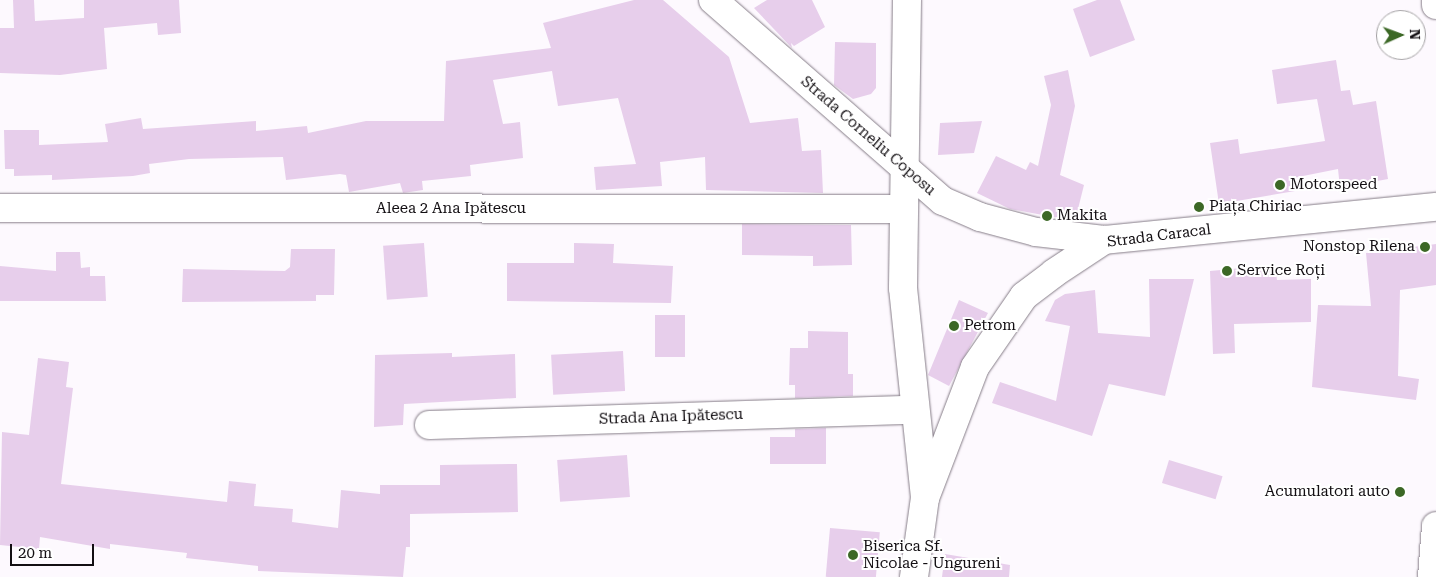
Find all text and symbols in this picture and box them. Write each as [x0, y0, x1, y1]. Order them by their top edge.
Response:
north arrow [1376, 10, 1426, 60]
text: N [1407, 29, 1423, 40]
street label: Strada Corneliu Coposu [797, 73, 939, 199]
place label: Motorspeed [1290, 176, 1377, 194]
marker: Motorspeed [1274, 179, 1286, 191]
place label: Piața Chiriac [1209, 198, 1302, 216]
street label: Aleea 2 Ana Ipătescu [376, 200, 526, 218]
marker: Piața Chiriac [1193, 201, 1205, 213]
place label: Makita [1057, 207, 1107, 225]
marker: Makita [1041, 210, 1053, 222]
street label: Strada Caracal [1106, 221, 1212, 251]
place label: Nonstop Rilena [1303, 238, 1415, 256]
marker: Nonstop Rilena [1419, 241, 1431, 253]
place label: Service Roți [1237, 262, 1325, 280]
marker: Service Roți [1221, 265, 1233, 277]
place label: Petrom [964, 317, 1016, 335]
marker: Petrom [948, 320, 960, 332]
street label: Strada Ana Ipătescu [599, 405, 743, 429]
place label: Acumulatori auto [1265, 483, 1390, 501]
marker: Acumulatori auto [1394, 486, 1406, 498]
scale bar [12, 534, 96, 566]
place label: Biserica Sf. Nicolae - Ungureni [863, 537, 1000, 572]
text: 20 m [18, 544, 52, 562]
marker: Biserica Sf. Nicolae - Ungureni [847, 549, 859, 561]

